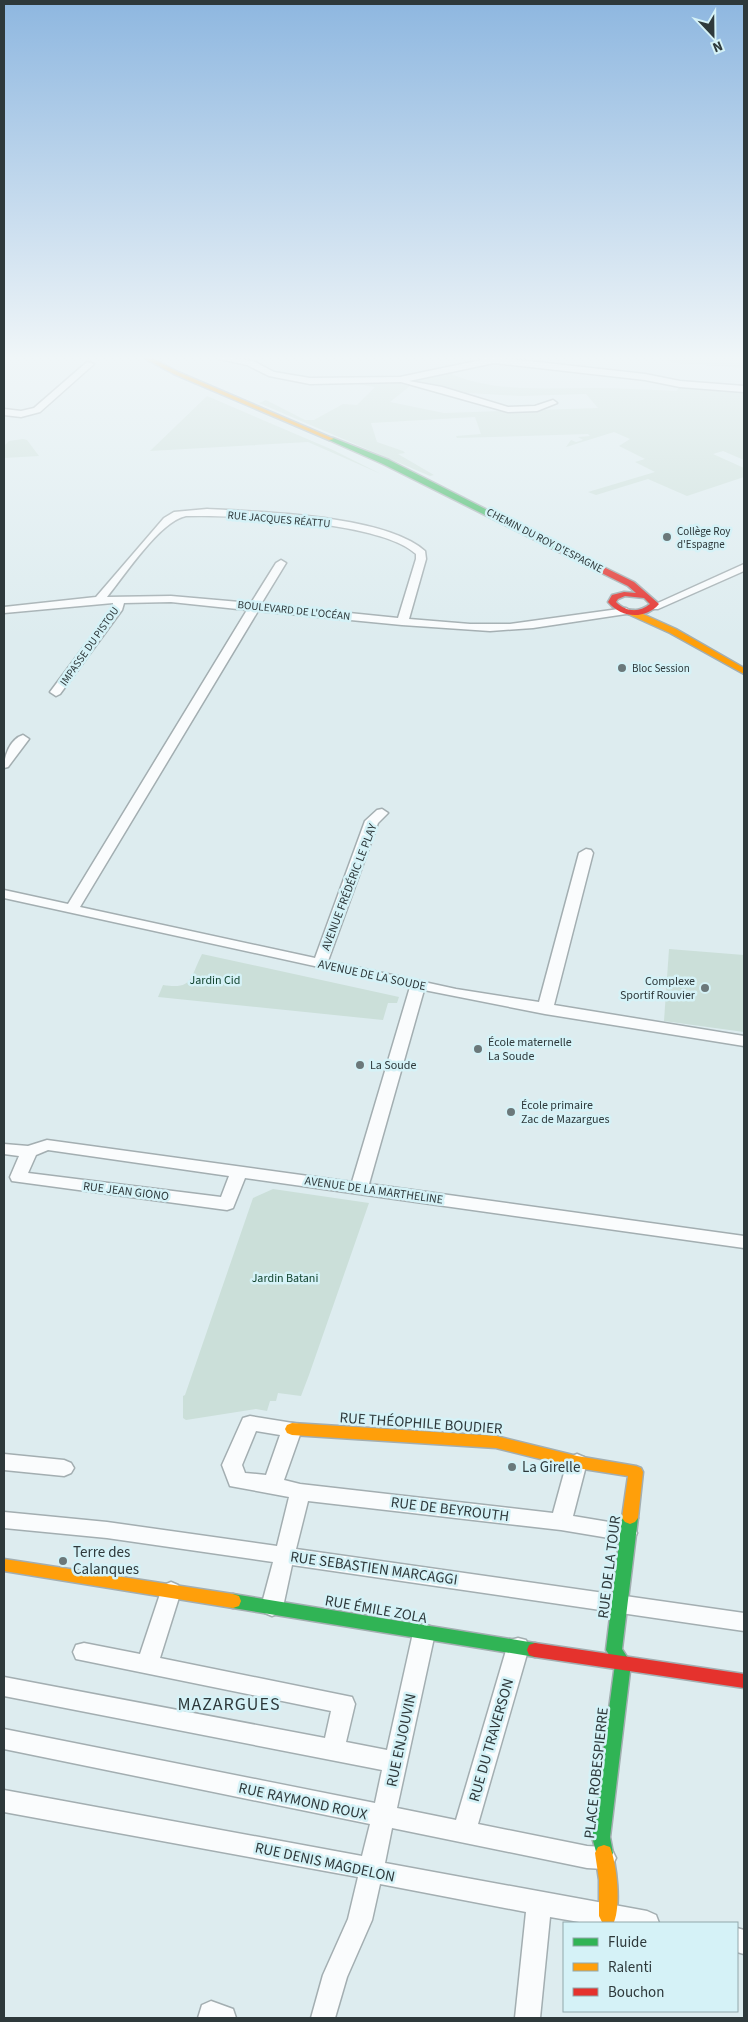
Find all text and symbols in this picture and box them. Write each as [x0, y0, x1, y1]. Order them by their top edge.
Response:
north arrow [688, 10, 738, 60]
text: N [709, 35, 726, 57]
street label: CHEMIN DU ROY D'ESPAGNE [484, 505, 606, 576]
street label: RUE JACQUES RÉATTU [227, 508, 331, 531]
place label: Collège Roy d'Espagne [677, 524, 730, 552]
marker: Collège Roy d'Espagne [661, 531, 673, 543]
street label: BOULEVARD DE L'OCÉAN [237, 597, 351, 624]
street label: IMPASSE DU PISTOU [57, 604, 122, 689]
place label: Bloc Session [632, 661, 690, 676]
marker: Bloc Session [616, 662, 628, 674]
street label: AVENUE FRÉDÉRIC LE PLAY [317, 821, 382, 953]
street label: AVENUE DE LA SOUDE [316, 956, 427, 995]
park label: Jardin Cid [190, 972, 240, 989]
place label: Complexe Sportif Rouvier [620, 973, 696, 1004]
marker: Complexe Sportif Rouvier [699, 982, 711, 994]
place label: École maternelle La Soude [488, 1034, 572, 1065]
marker: École maternelle La Soude [472, 1043, 484, 1055]
place label: La Soude [370, 1057, 416, 1074]
marker: La Soude [354, 1059, 366, 1071]
place label: École primaire Zac de Mazargues [521, 1097, 609, 1128]
marker: École primaire Zac de Mazargues [505, 1106, 517, 1118]
street label: AVENUE DE LA MARTHELINE [304, 1172, 444, 1209]
street label: RUE JEAN GIONO [82, 1178, 170, 1205]
park label: Jardin Batani [252, 1270, 318, 1287]
street label: RUE THÉOPHILE BOUDIER [339, 1407, 504, 1440]
place label: La Girelle [522, 1457, 580, 1478]
marker: La Girelle [506, 1461, 518, 1473]
street label: RUE DE BEYROUTH [390, 1492, 510, 1527]
street label: RUE DE LA TOUR [593, 1514, 626, 1620]
place label: Terre des Calanques [73, 1542, 139, 1580]
street label: RUE SEBASTIEN MARCAGGI [289, 1546, 459, 1591]
marker: Terre des Calanques [57, 1555, 69, 1567]
street label: RUE ÉMILE ZOLA [323, 1590, 429, 1629]
street label: RUE DU TRAVERSON [464, 1676, 519, 1804]
district label: MAZARGUES [177, 1692, 281, 1717]
street label: RUE ENJOUVIN [381, 1692, 422, 1789]
street label: PLACE ROBESPIERRE [579, 1706, 614, 1840]
street label: RUE RAYMOND ROUX [237, 1778, 370, 1825]
street label: RUE DENIS MAGDELON [253, 1837, 397, 1888]
legend [563, 1922, 738, 2012]
text: Fluide [608, 1932, 647, 1953]
text: Ralenti [608, 1957, 652, 1978]
text: Bouchon [608, 1982, 664, 2003]

